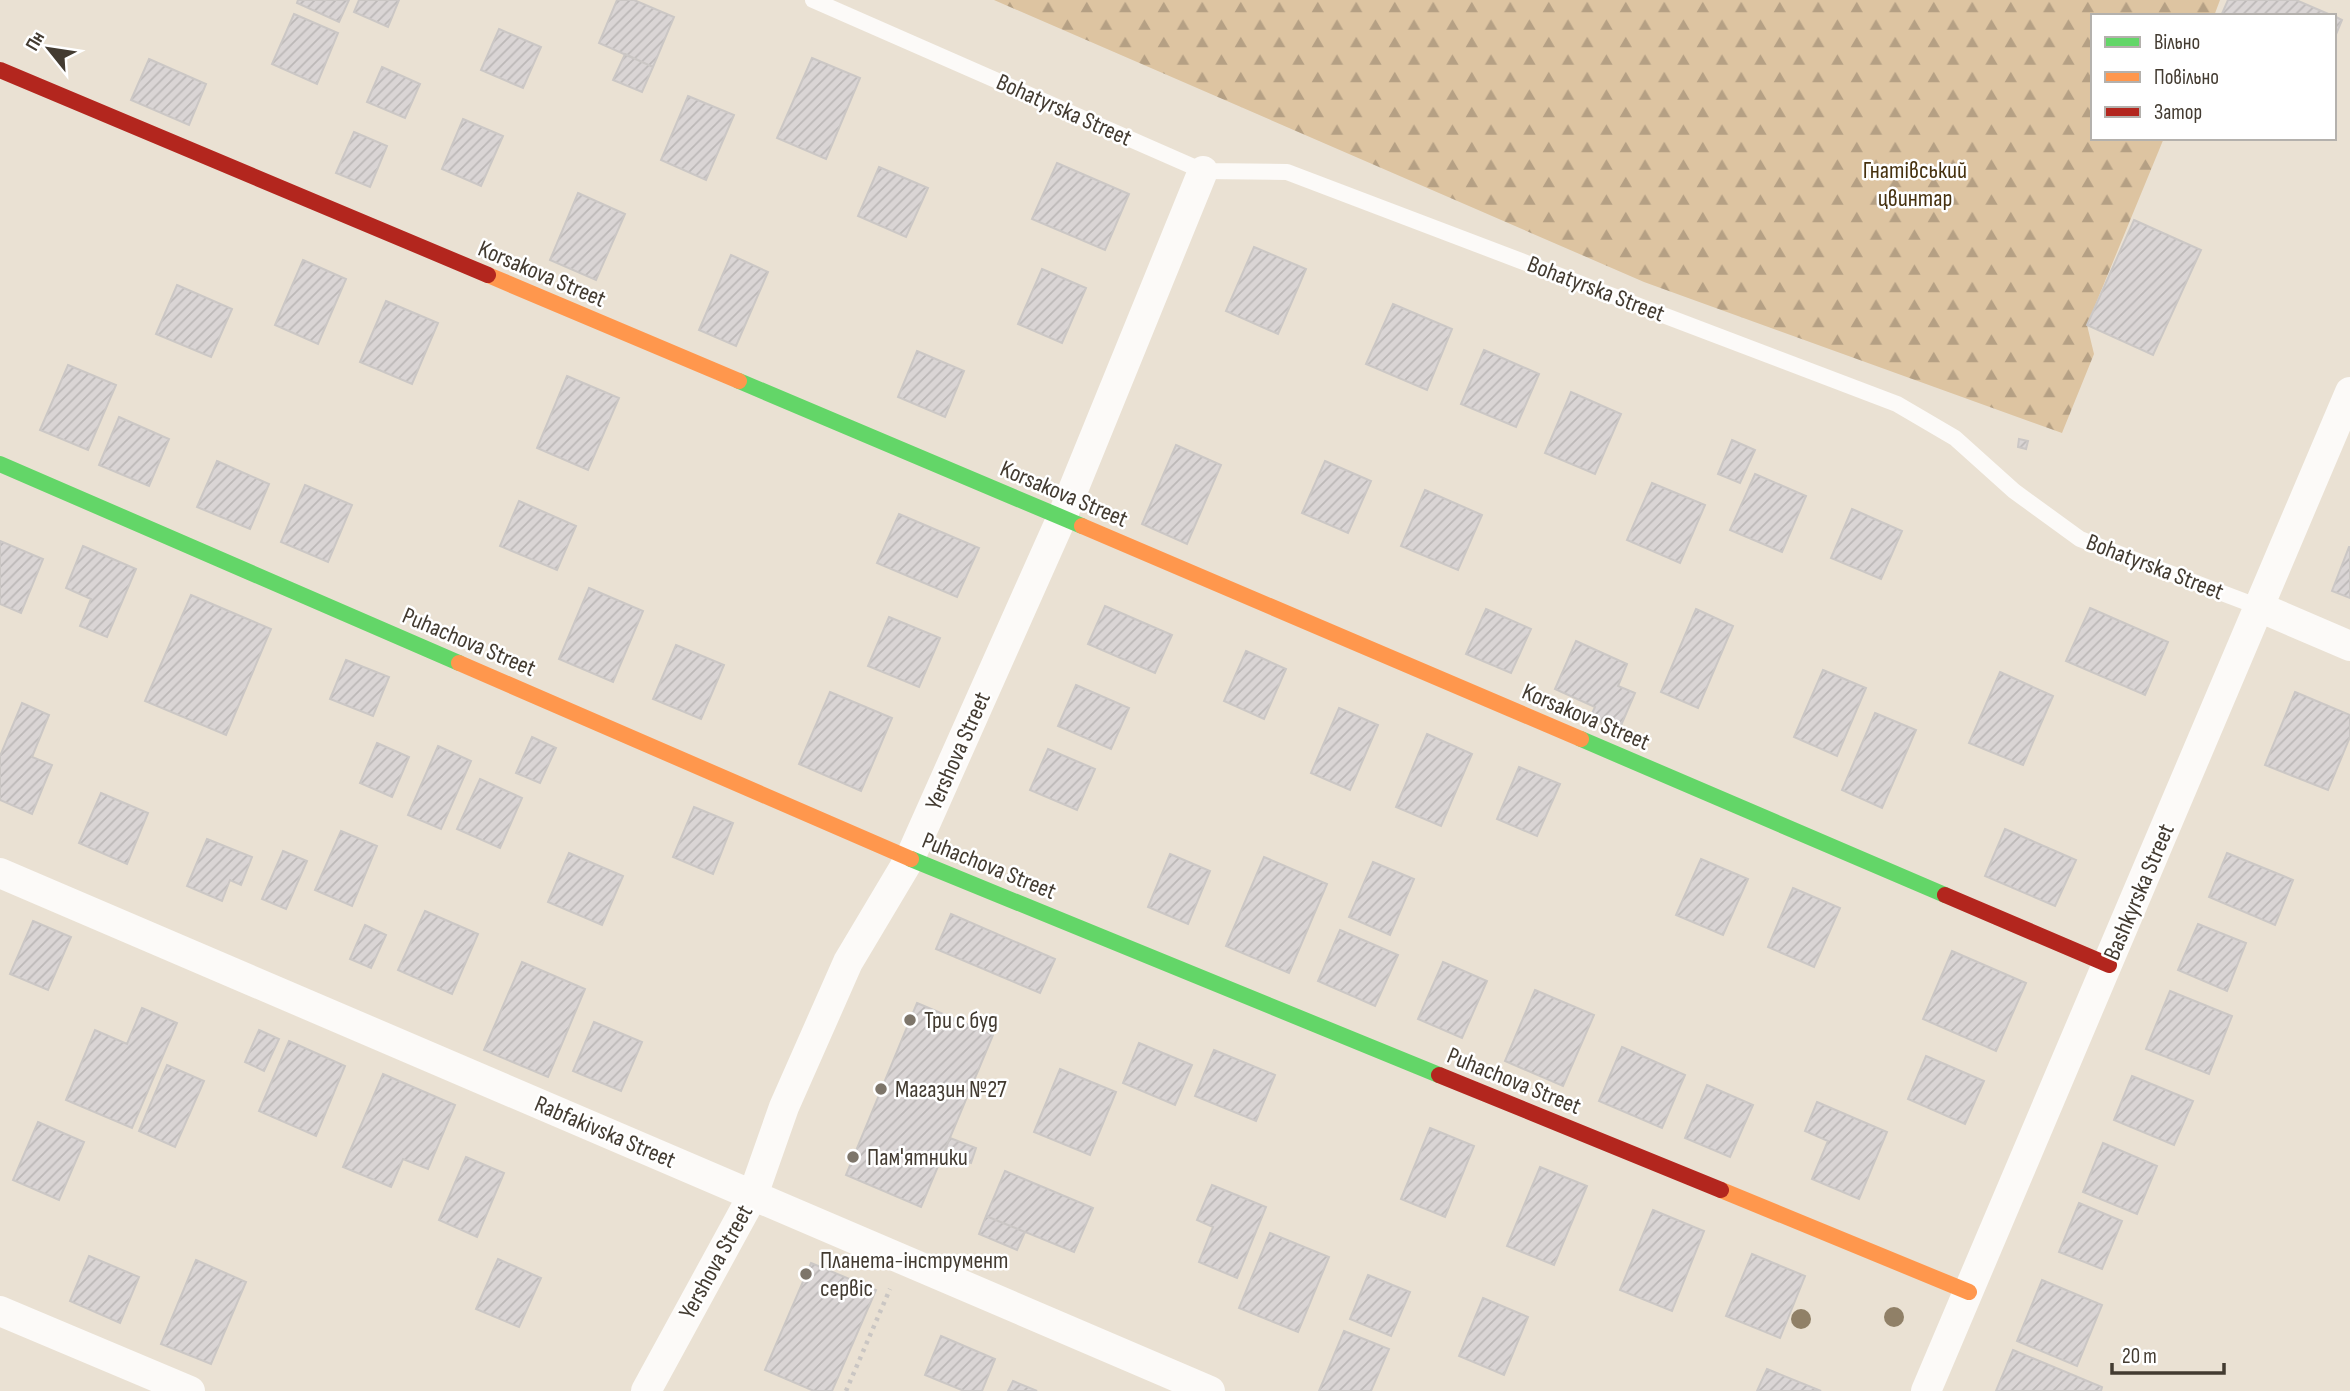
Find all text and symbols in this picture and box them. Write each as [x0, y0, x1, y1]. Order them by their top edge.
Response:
north arrow [14, 14, 84, 84]
legend [2091, 14, 2336, 140]
text: Пн [21, 28, 50, 55]
text: Вільно [2154, 30, 2200, 55]
text: Повільно [2154, 65, 2219, 90]
street label: Bohatyrska Street [992, 67, 1136, 153]
text: Затор [2154, 100, 2202, 125]
park label: Гнатівський цвинтар [1863, 156, 1967, 213]
street label: Korsakova Street [474, 234, 610, 314]
street label: Bohatyrska Street [1523, 250, 1669, 328]
street label: Korsakova Street [996, 454, 1132, 534]
street label: Bohatyrska Street [2082, 528, 2228, 606]
street label: Puhachova Street [398, 601, 540, 683]
street label: Korsakova Street [1518, 677, 1654, 757]
street label: Yershova Street [919, 687, 997, 815]
street label: Bashkyrska Street [2097, 819, 2181, 965]
street label: Puhachova Street [918, 826, 1060, 906]
place label: Три с буд [924, 1006, 998, 1035]
marker: Три с буд [902, 1012, 918, 1028]
street label: Puhachova Street [1443, 1041, 1585, 1121]
place label: Магазин №27 [895, 1075, 1007, 1104]
marker: Магазин №27 [873, 1081, 889, 1097]
street label: Rabfakivska Street [530, 1089, 680, 1175]
place label: Пам'ятники [867, 1143, 968, 1172]
marker: Пам'ятники [845, 1149, 861, 1165]
street label: Yershova Street [673, 1200, 759, 1324]
place label: Планета-інструмент сервіс [820, 1246, 1009, 1303]
marker: Планета-інструмент сервіс [798, 1266, 814, 1282]
scale bar [2112, 1332, 2224, 1376]
text: 20 m [2122, 1344, 2157, 1369]

